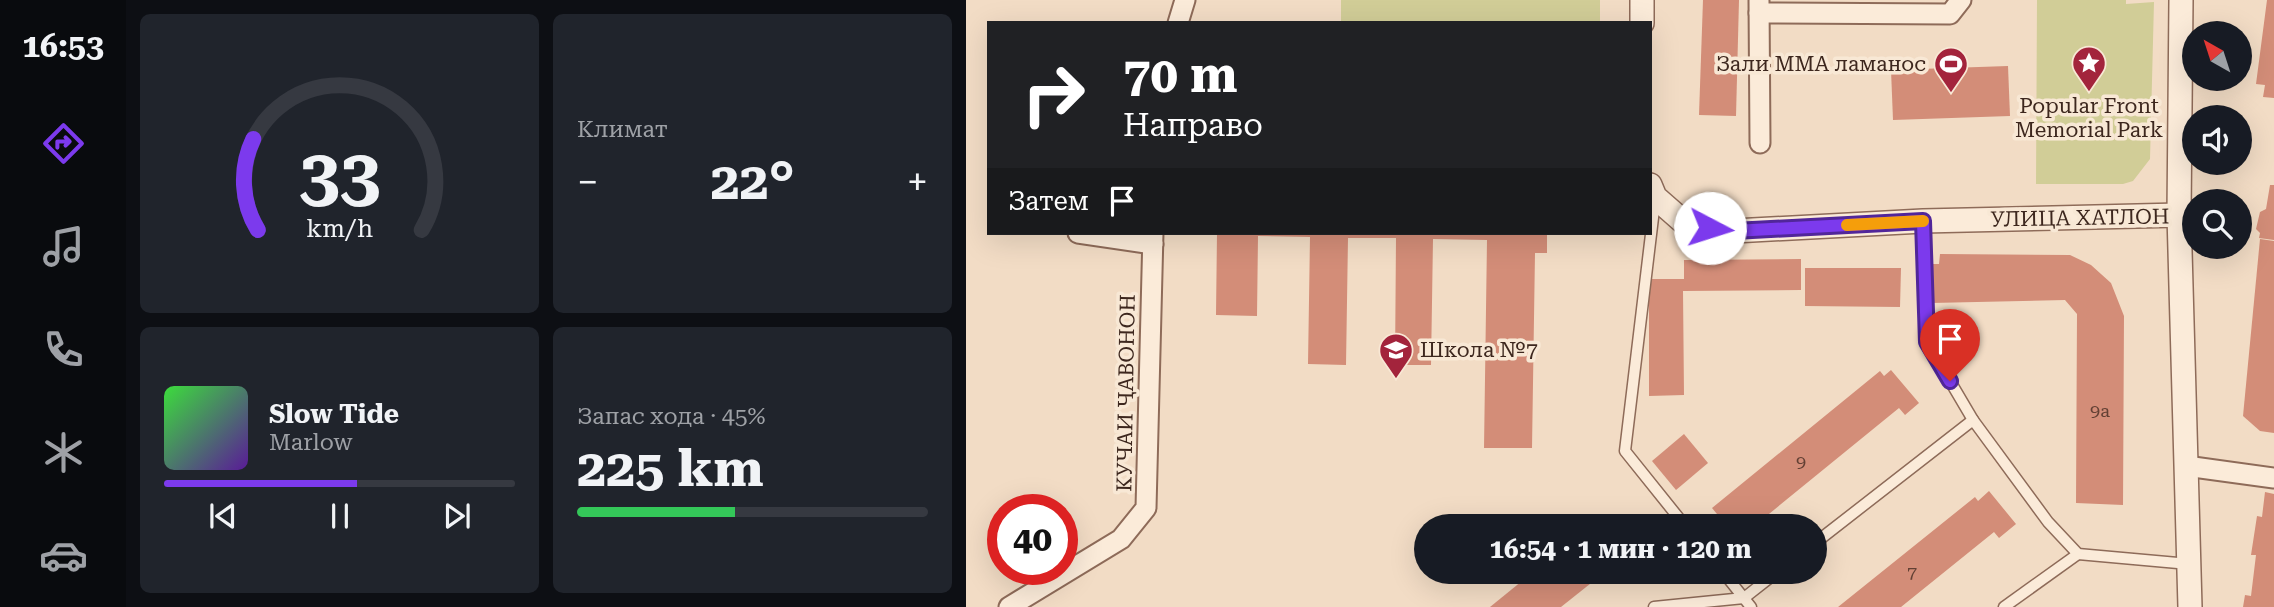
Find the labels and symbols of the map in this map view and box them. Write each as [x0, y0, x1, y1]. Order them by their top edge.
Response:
north arrow [2182, 21, 2252, 91]
place icon: Popular Front Memorial Park [2070, 44, 2108, 93]
sports icon: Зали MMA ламанос [1932, 45, 1970, 94]
place label: Зали MMA ламанос [1716, 52, 1926, 76]
place label: Popular Front Memorial Park [2015, 94, 2163, 142]
position arrow [1673, 191, 1747, 265]
street label: УЛИЦА ХАТЛОН [1990, 204, 2170, 232]
street label: КУЧАИ ҶАВОНОН [1112, 294, 1140, 492]
pin [1920, 309, 1980, 381]
school or university icon: Школа №7 [1377, 331, 1415, 380]
place label: Школа №7 [1420, 338, 1538, 362]
house number: 9а [2090, 400, 2110, 421]
house number: 9 [1796, 451, 1806, 472]
speed limit sign: 40 [987, 494, 1078, 585]
house number: 7 [1907, 562, 1917, 583]

